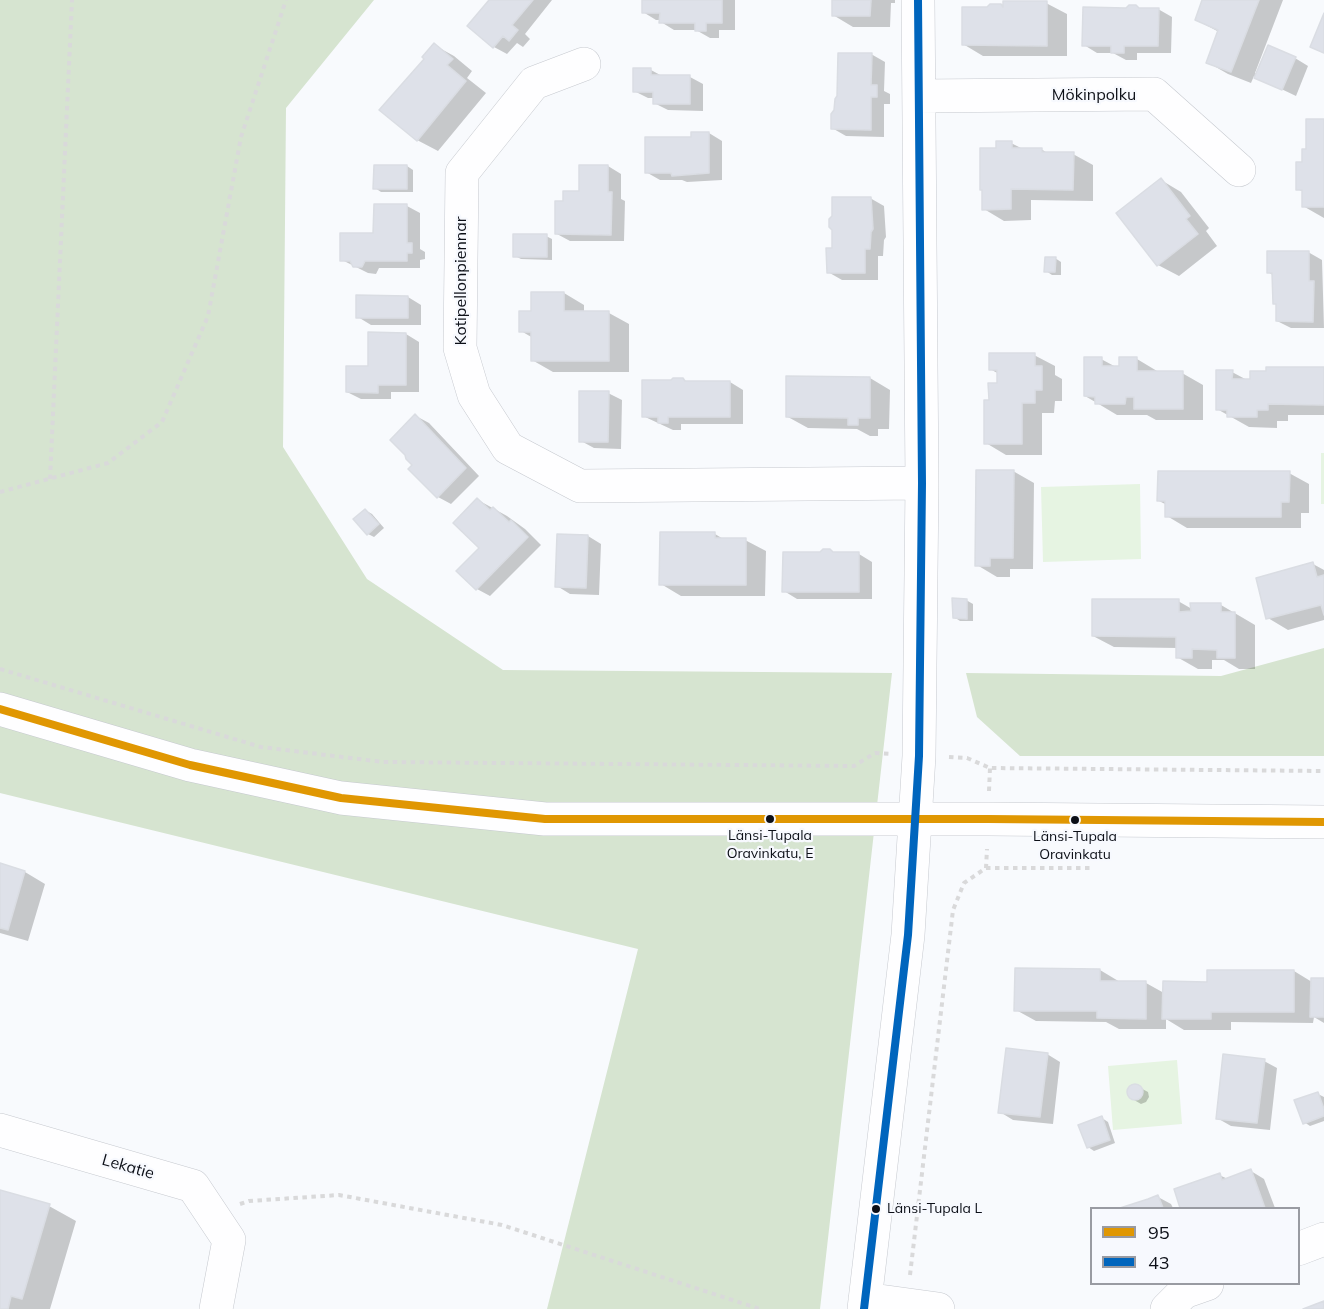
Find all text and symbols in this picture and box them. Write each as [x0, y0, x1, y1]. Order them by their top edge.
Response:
street label: Mökinpolku [1052, 85, 1136, 105]
street label: Kotipellonpiennar [451, 216, 471, 346]
marker: Länsi-Tupala Oravinkatu, E [764, 813, 776, 825]
marker: Länsi-Tupala Oravinkatu [1069, 814, 1081, 826]
place label: Länsi-Tupala Oravinkatu, E [727, 828, 813, 861]
place label: Länsi-Tupala Oravinkatu [1033, 829, 1117, 862]
street label: Lekatie [100, 1150, 156, 1184]
place label: Länsi-Tupala L [887, 1201, 982, 1217]
marker: Länsi-Tupala L [870, 1203, 882, 1215]
legend [1090, 1207, 1300, 1285]
text: 95 [1148, 1221, 1170, 1244]
text: 43 [1148, 1251, 1170, 1274]

